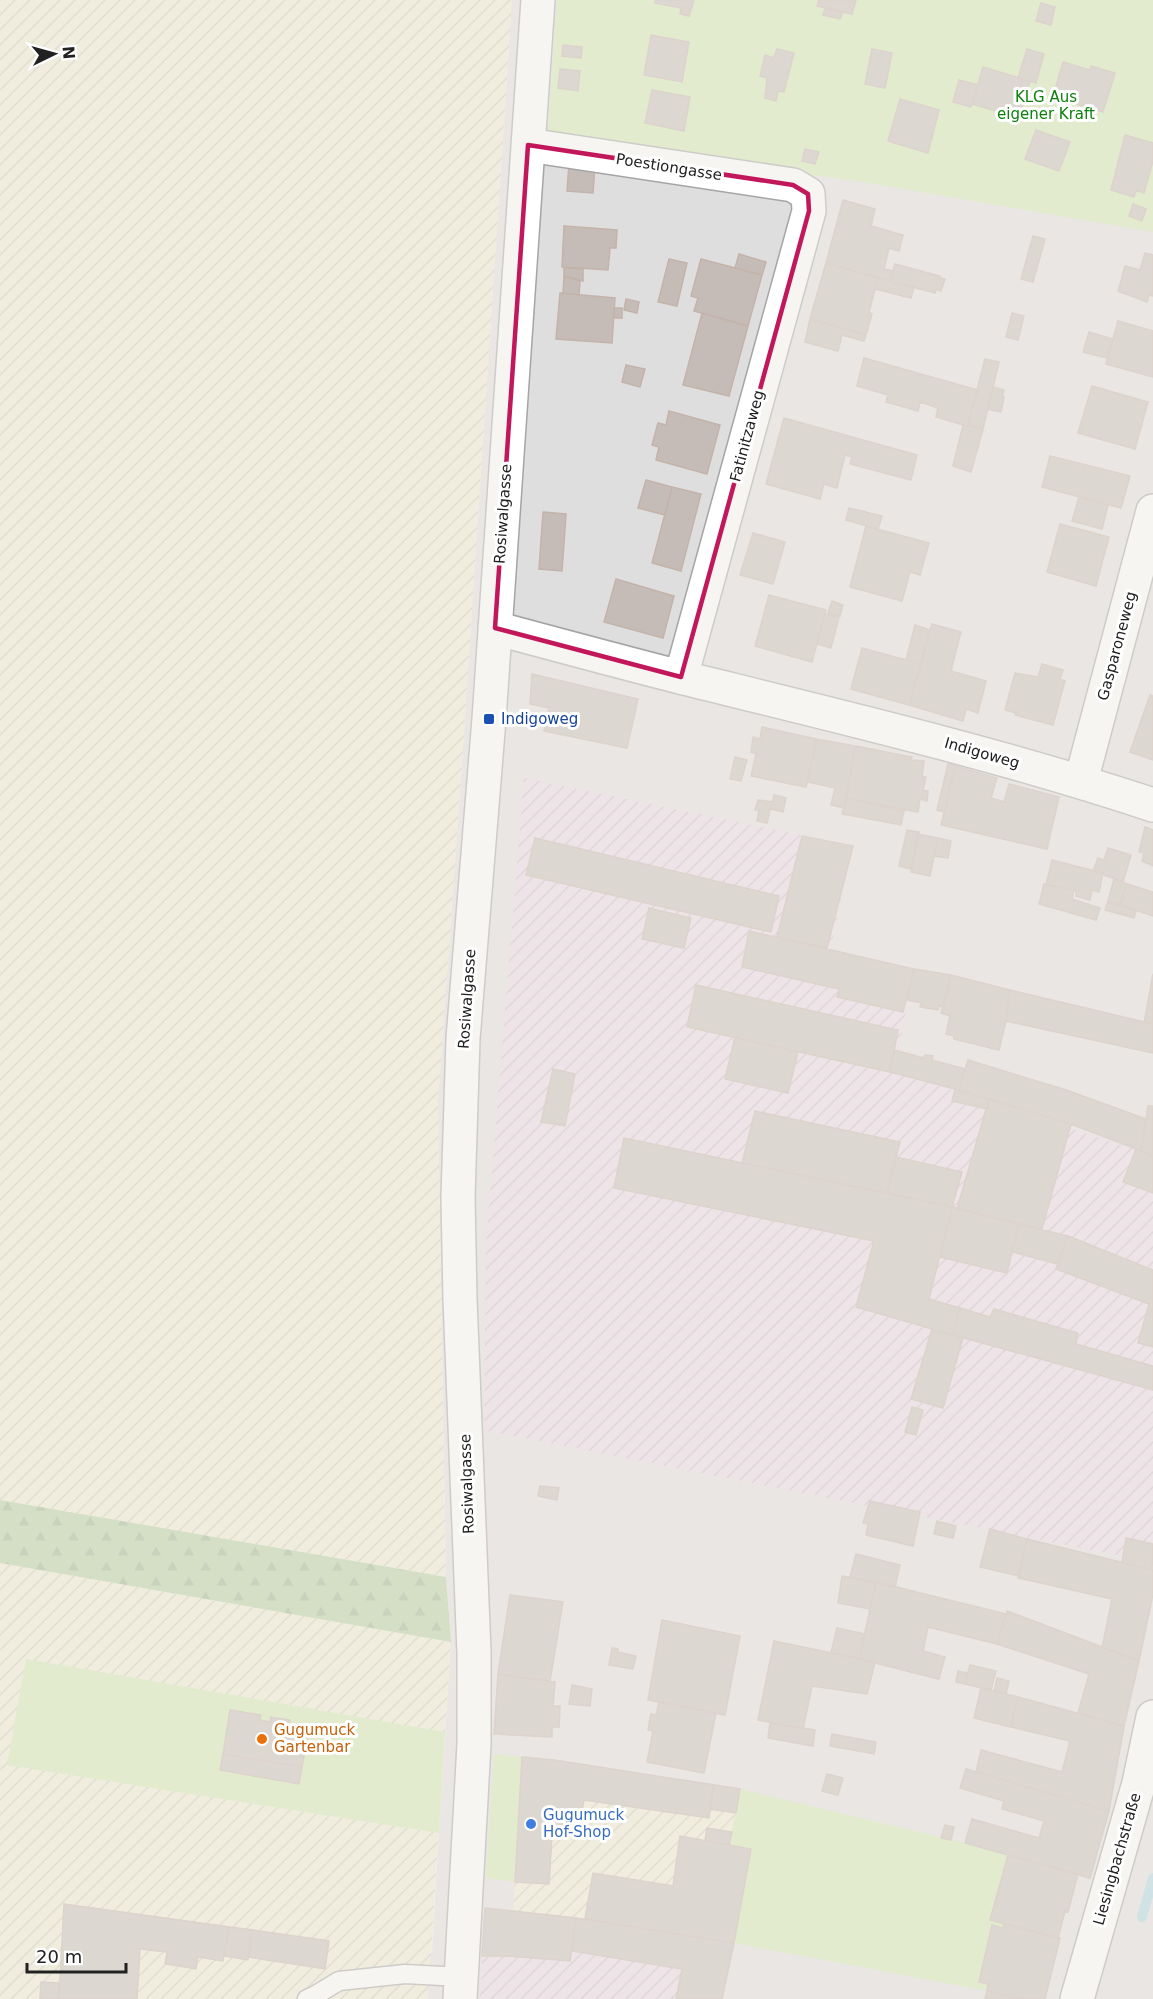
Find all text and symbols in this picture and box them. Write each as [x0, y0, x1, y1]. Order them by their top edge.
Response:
north arrow [24, 24, 84, 84]
text: N [58, 45, 78, 60]
park label: KLG Aus eigener Kraft [997, 88, 1095, 123]
street label: Poestiongasse [615, 150, 723, 184]
street label: Fatinitzaweg [726, 388, 768, 484]
street label: Rosiwalgasse [491, 463, 515, 565]
street label: Gasparoneweg [1094, 590, 1140, 702]
place label: Indigoweg [501, 710, 578, 728]
marker: Indigoweg [482, 712, 496, 726]
street label: Indigoweg [942, 734, 1022, 772]
street label: Rosiwalgasse [455, 948, 479, 1050]
street label: Rosiwalgasse [456, 1434, 478, 1534]
place label: Gugumuck Gartenbar [274, 1721, 356, 1756]
marker: Gugumuck Gartenbar [255, 1732, 269, 1746]
street label: Liesingbachstraße [1089, 1791, 1145, 1927]
place label: Gugumuck Hof-Shop [543, 1806, 625, 1841]
marker: Gugumuck Hof-Shop [524, 1817, 538, 1831]
scale bar [27, 1936, 126, 1974]
text: 20 m [36, 1946, 82, 1967]

